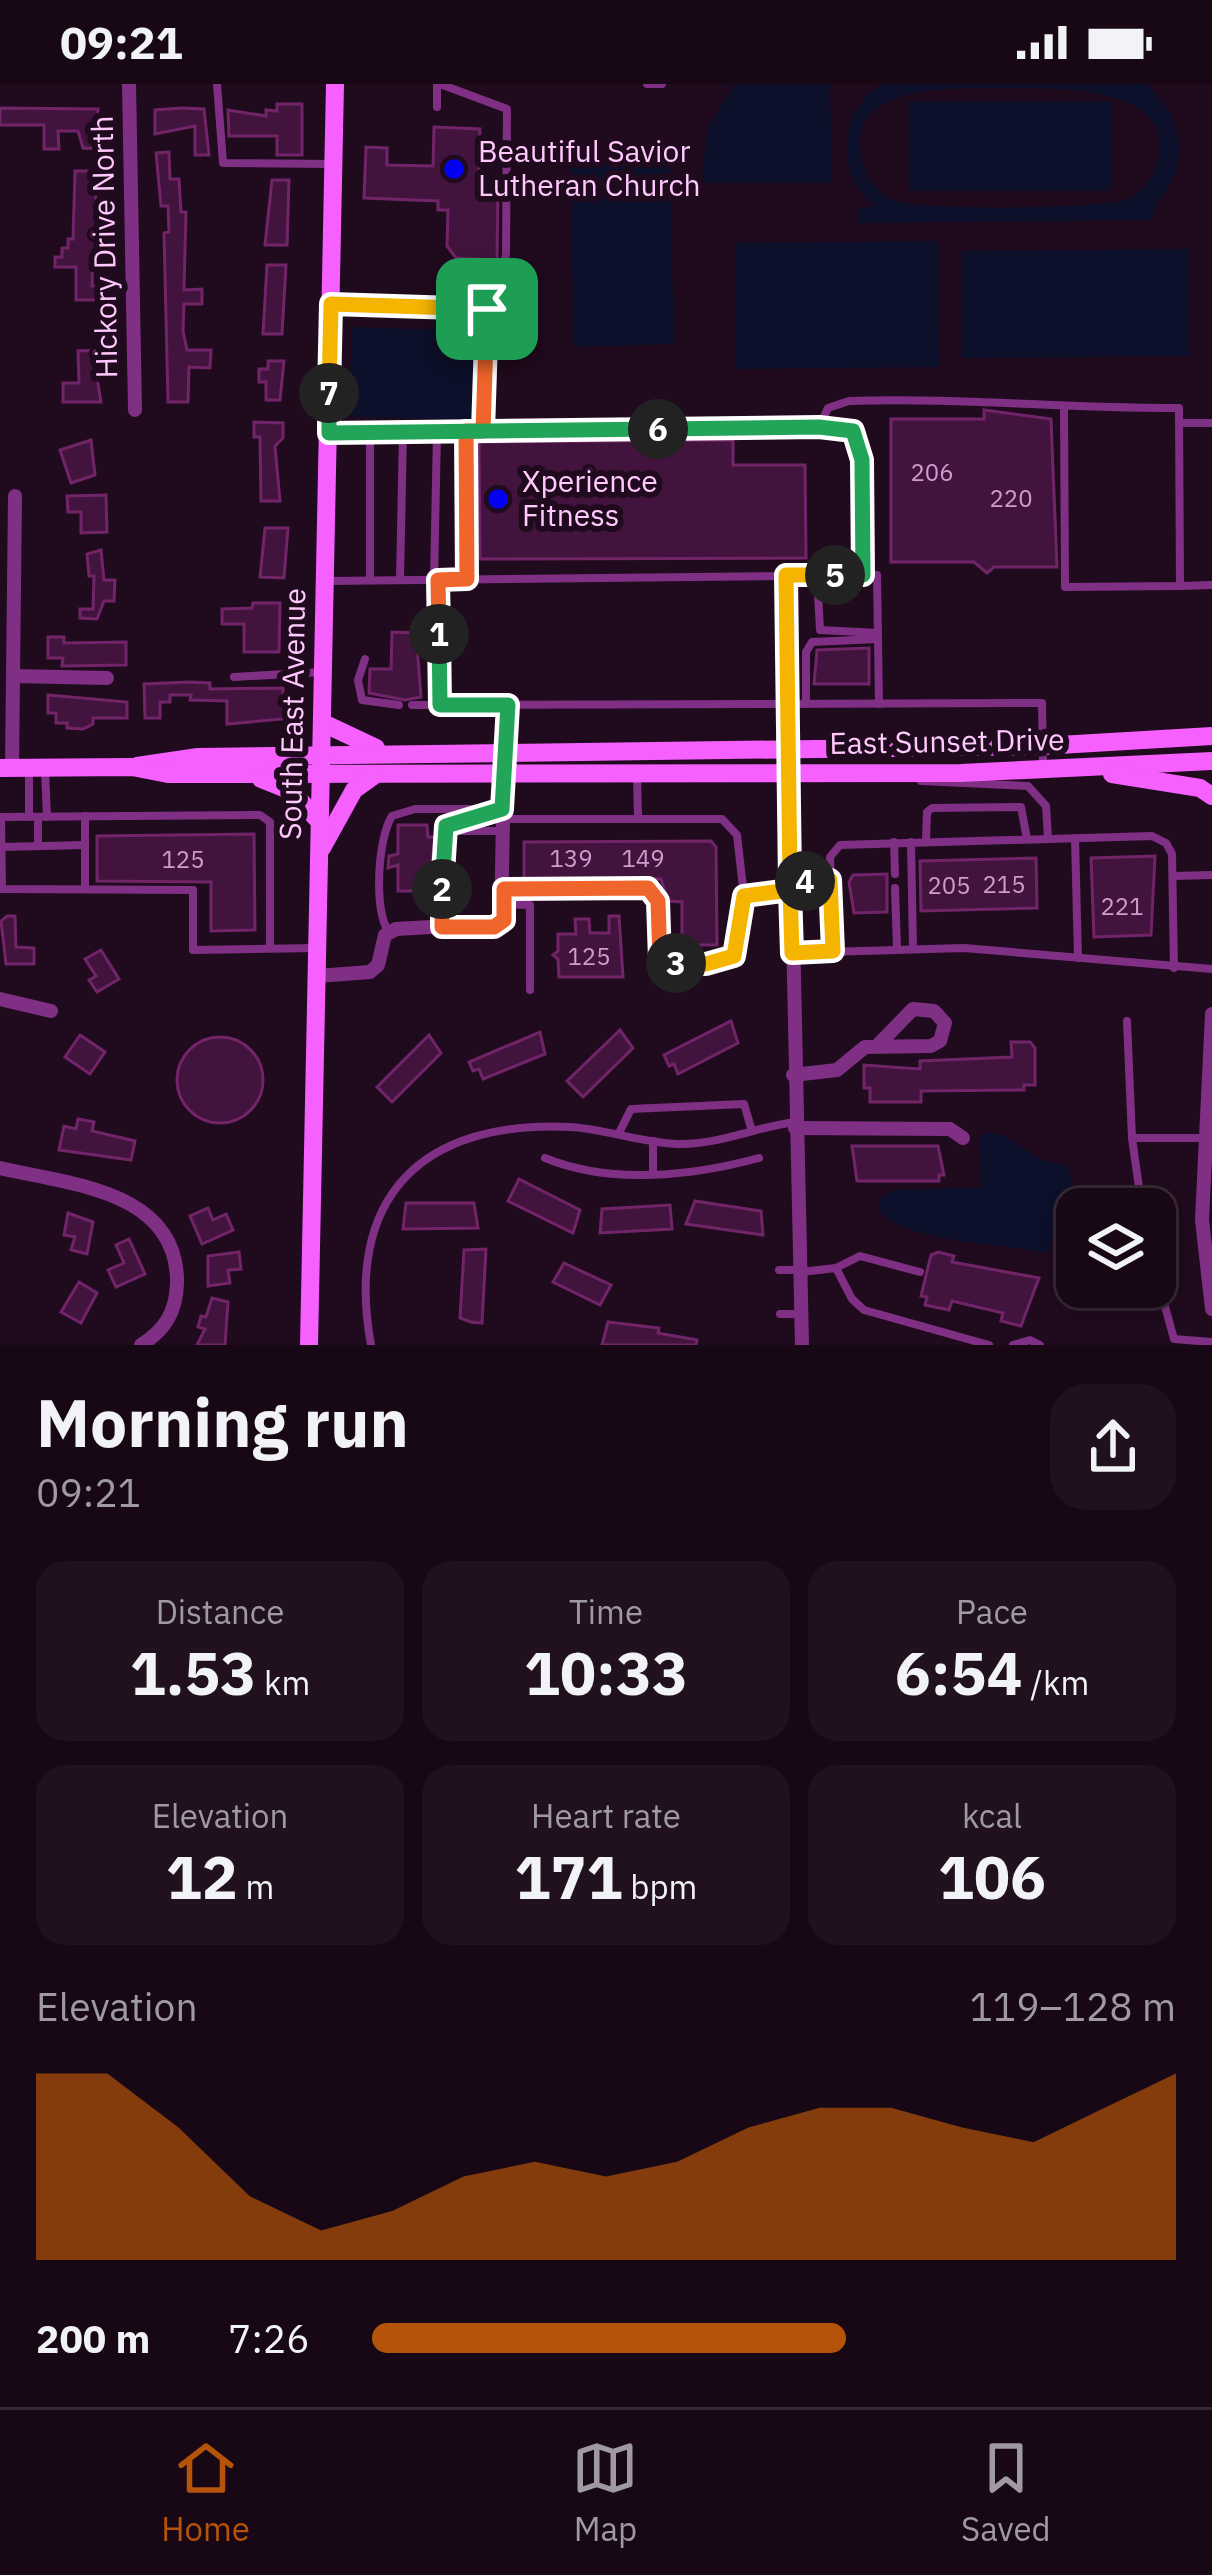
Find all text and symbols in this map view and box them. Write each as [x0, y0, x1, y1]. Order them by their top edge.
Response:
text: 09:21 [60, 13, 183, 71]
street label: Hickory Drive North [82, 115, 125, 379]
place label: Beautiful Savior Lutheran Church [478, 131, 701, 204]
marker: Beautiful Savior Lutheran Church [441, 156, 467, 182]
pin [436, 258, 538, 360]
icon: arrive [454, 276, 520, 342]
pin: 7 [299, 363, 359, 423]
text: 7 [319, 371, 339, 414]
pin: 6 [628, 399, 688, 459]
text: 6 [648, 407, 668, 450]
house number: 206 [910, 456, 954, 488]
place label: Xperience Fitness [522, 461, 658, 534]
house number: 220 [989, 482, 1033, 514]
marker: Xperience Fitness [485, 486, 511, 512]
pin: 5 [805, 545, 865, 605]
text: 5 [825, 553, 845, 596]
street label: South East Avenue [270, 588, 313, 840]
pin: 1 [409, 604, 469, 664]
text: 1 [429, 612, 449, 655]
street label: East Sunset Drive [829, 719, 1065, 762]
house number: 139 [549, 842, 593, 874]
house number: 149 [621, 842, 665, 874]
house number: 125 [161, 843, 205, 875]
pin: 4 [775, 851, 835, 911]
pin: 2 [412, 859, 472, 919]
text: 4 [795, 859, 815, 902]
text: 2 [432, 867, 452, 910]
house number: 215 [982, 868, 1026, 900]
house number: 205 [927, 869, 971, 901]
house number: 221 [1100, 890, 1144, 922]
pin: 3 [646, 933, 706, 993]
house number: 125 [567, 940, 611, 972]
text: 3 [666, 941, 686, 984]
map controls [1056, 1188, 1176, 1308]
button: layers [1056, 1188, 1176, 1308]
text: Morning run [36, 1379, 409, 1465]
button: share [1050, 1384, 1176, 1510]
text: 09:21 [36, 1467, 141, 1518]
text: Distance [156, 1590, 284, 1633]
text: Time [569, 1590, 643, 1633]
text: Pace [956, 1590, 1028, 1633]
text: 1.53 [130, 1633, 256, 1712]
text: 10:33 [524, 1633, 688, 1712]
text: 6:54 [895, 1633, 1023, 1712]
text: km [256, 1661, 310, 1704]
text: /km [1023, 1661, 1089, 1704]
text: Elevation [152, 1794, 288, 1837]
text: Heart rate [531, 1794, 681, 1837]
text: kcal [962, 1794, 1022, 1837]
text: 12 [166, 1837, 238, 1916]
text: 171 [515, 1837, 623, 1916]
text: 106 [938, 1837, 1046, 1916]
text: m [238, 1865, 274, 1908]
text: bpm [623, 1865, 697, 1908]
text: Elevation [36, 1981, 198, 2032]
text: 119–128 m [969, 1981, 1176, 2032]
text: 200 m [36, 2313, 150, 2364]
text: 7:26 [228, 2313, 310, 2364]
tab: Home [161, 2435, 250, 2550]
tab: Map [572, 2435, 638, 2550]
tab: Saved [961, 2435, 1051, 2550]

